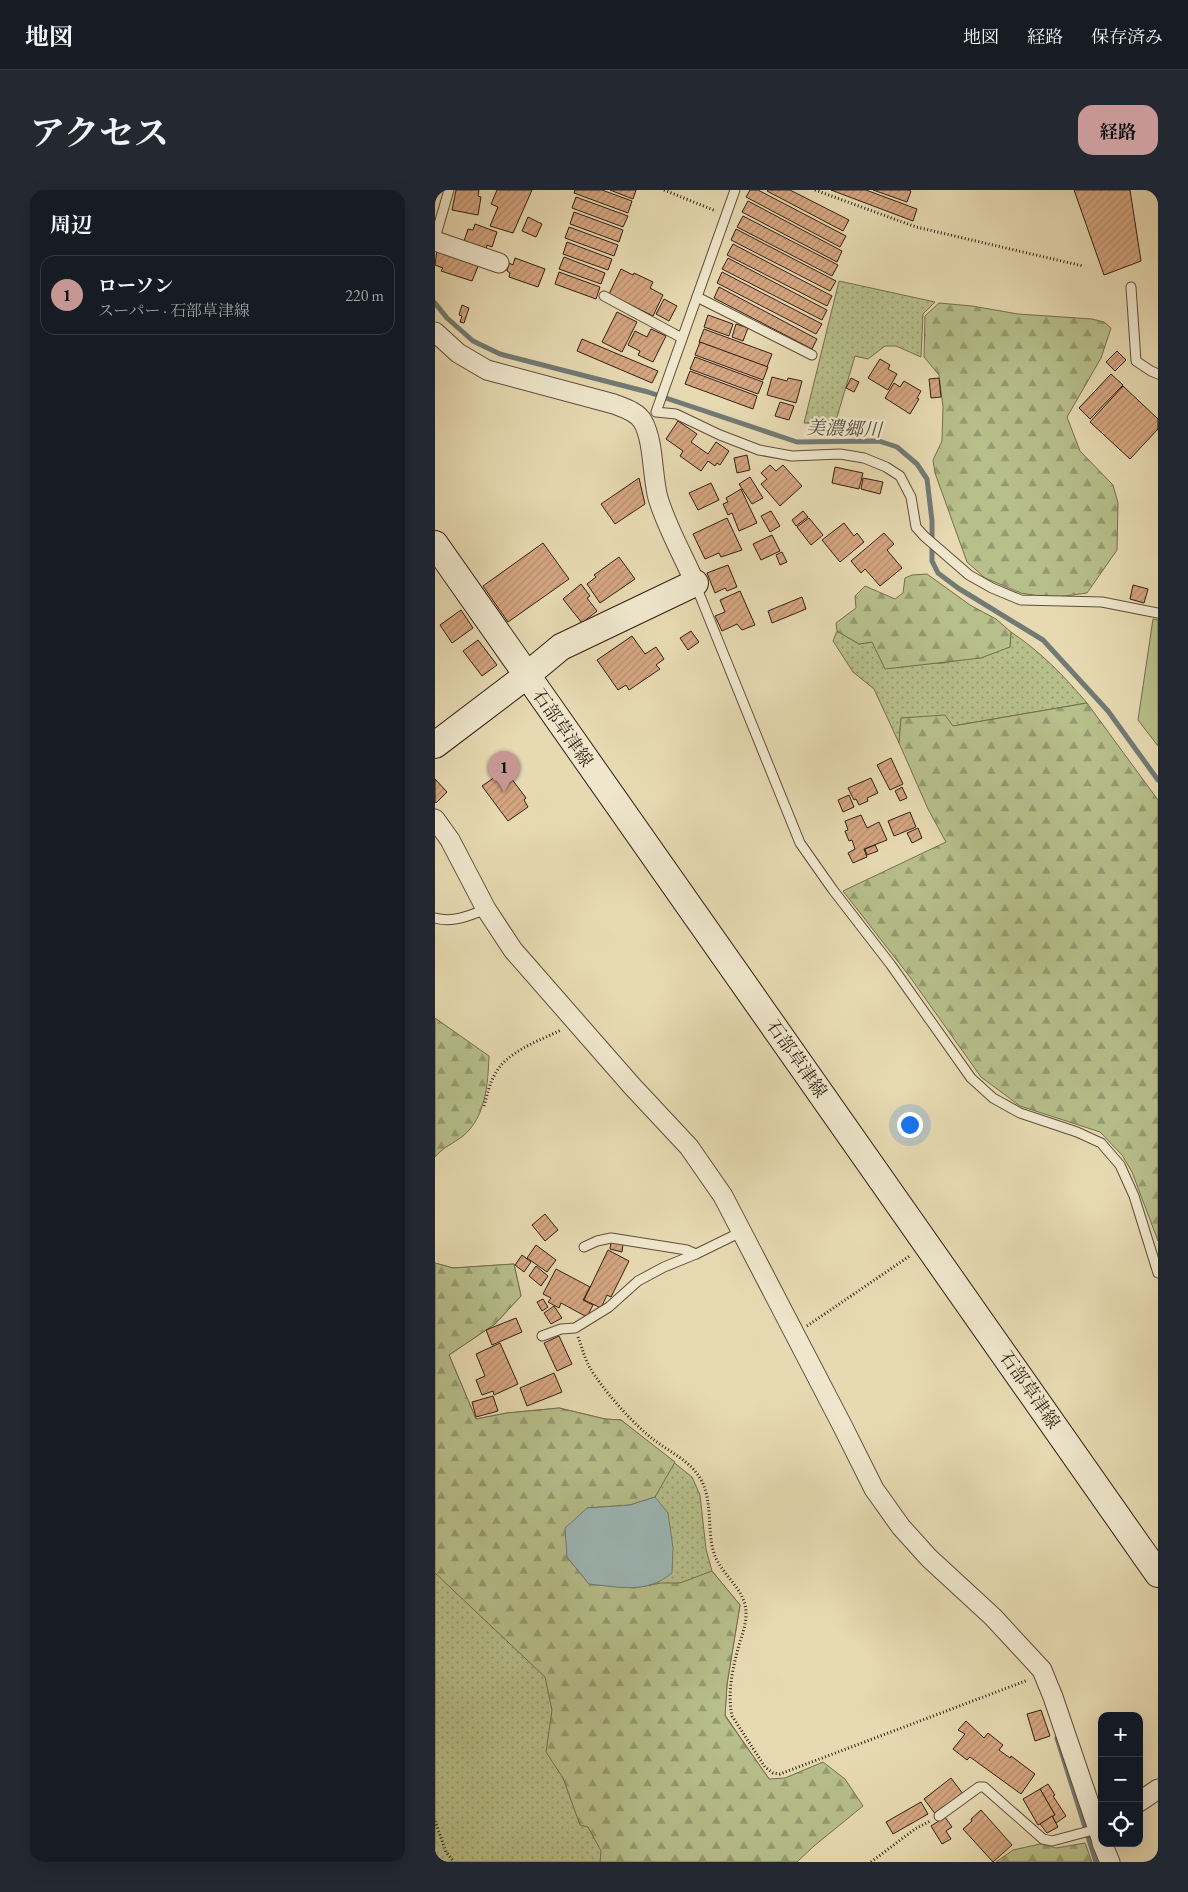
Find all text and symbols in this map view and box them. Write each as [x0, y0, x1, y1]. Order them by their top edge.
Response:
text: 地図 [25, 21, 73, 52]
text: 地図 [963, 25, 999, 48]
text: 経路 [1027, 25, 1063, 48]
text: 保存済み [1091, 25, 1163, 48]
button: 経路 [1078, 105, 1158, 155]
text: アクセス [30, 110, 169, 155]
text: 周辺 [50, 211, 92, 238]
text: ローソン [98, 273, 173, 298]
text: 1 [63, 285, 71, 306]
text: 220 m [345, 285, 384, 306]
text: スーパー · 石部草津線 [98, 300, 250, 321]
water label: 美濃郷川 [806, 415, 884, 442]
street label: 石部草津線 [528, 684, 599, 771]
pin: 1 [488, 751, 520, 792]
street label: 石部草津線 [762, 1015, 833, 1102]
your location [897, 1112, 923, 1138]
street label: 石部草津線 [995, 1346, 1066, 1433]
map controls [1098, 1712, 1143, 1847]
button: + [1098, 1712, 1143, 1757]
button: − [1098, 1757, 1143, 1802]
button: locate [1098, 1802, 1143, 1847]

